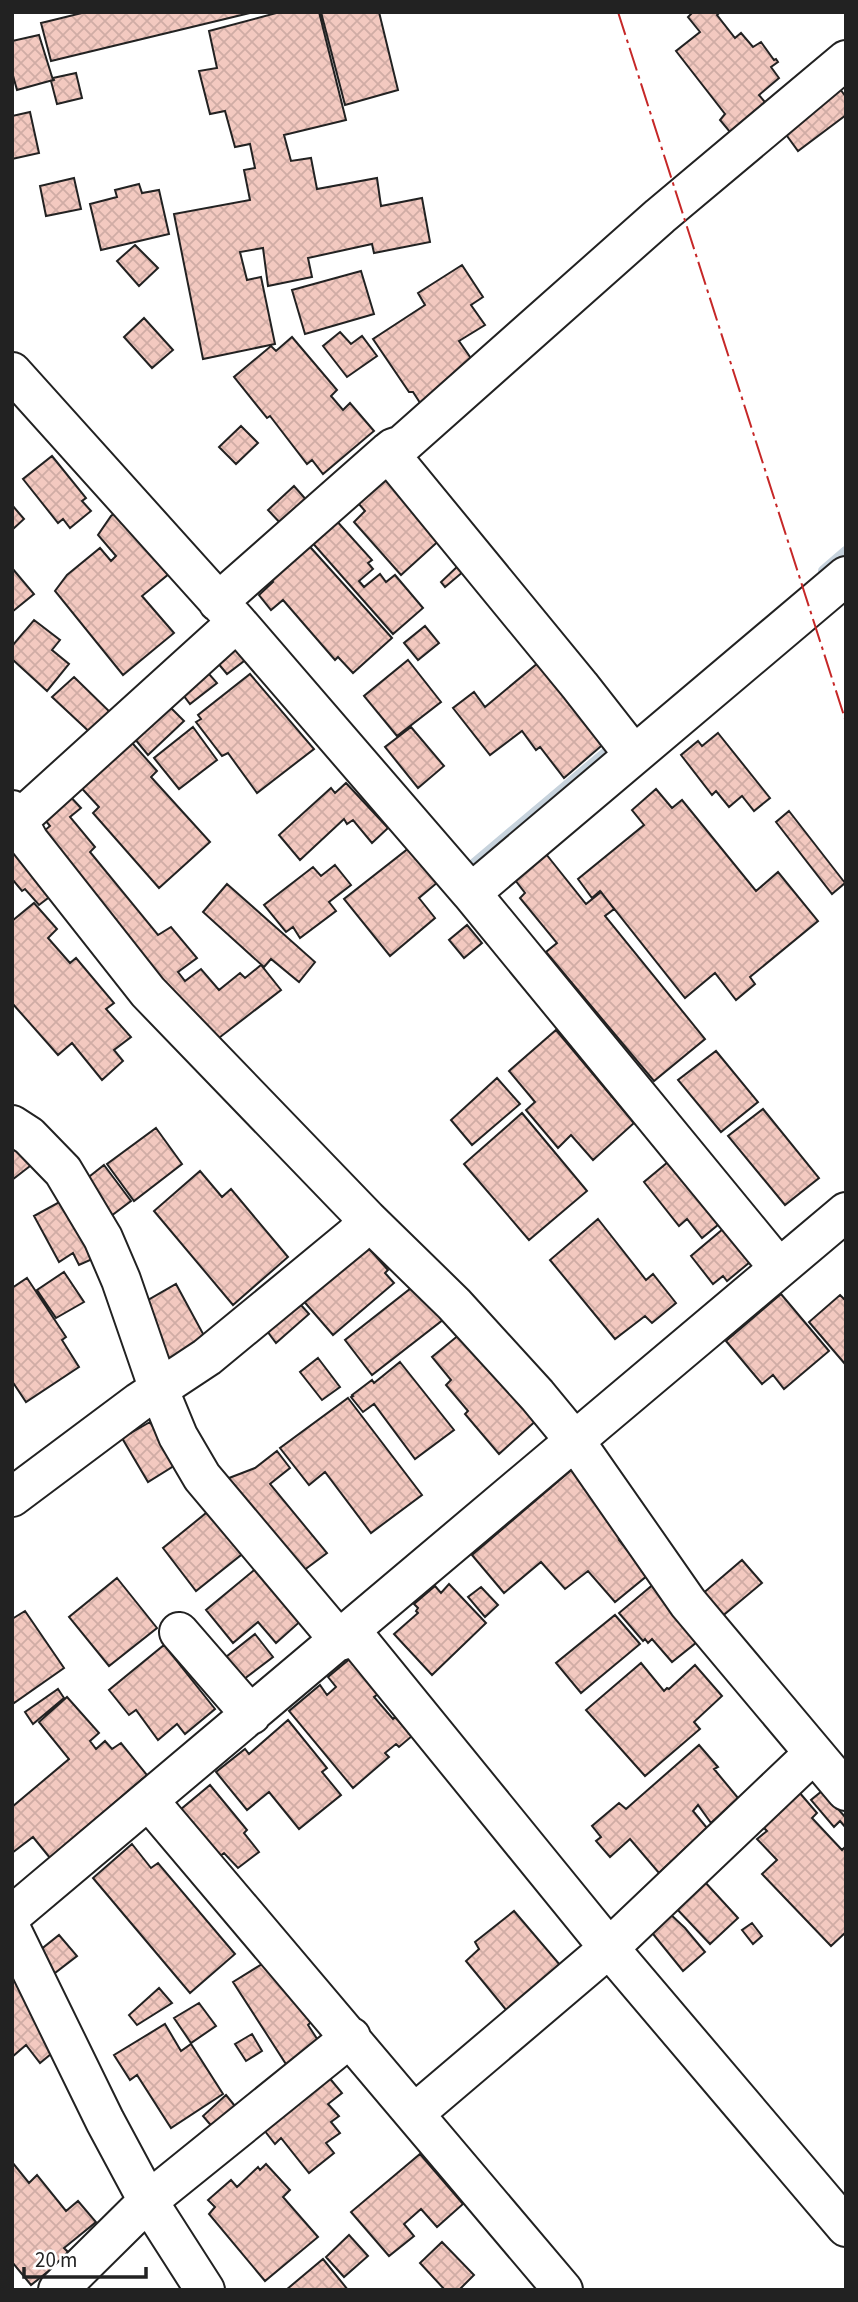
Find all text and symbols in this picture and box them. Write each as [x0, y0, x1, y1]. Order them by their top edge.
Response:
scale bar [24, 2236, 147, 2280]
text: 20 m [35, 2245, 77, 2275]

